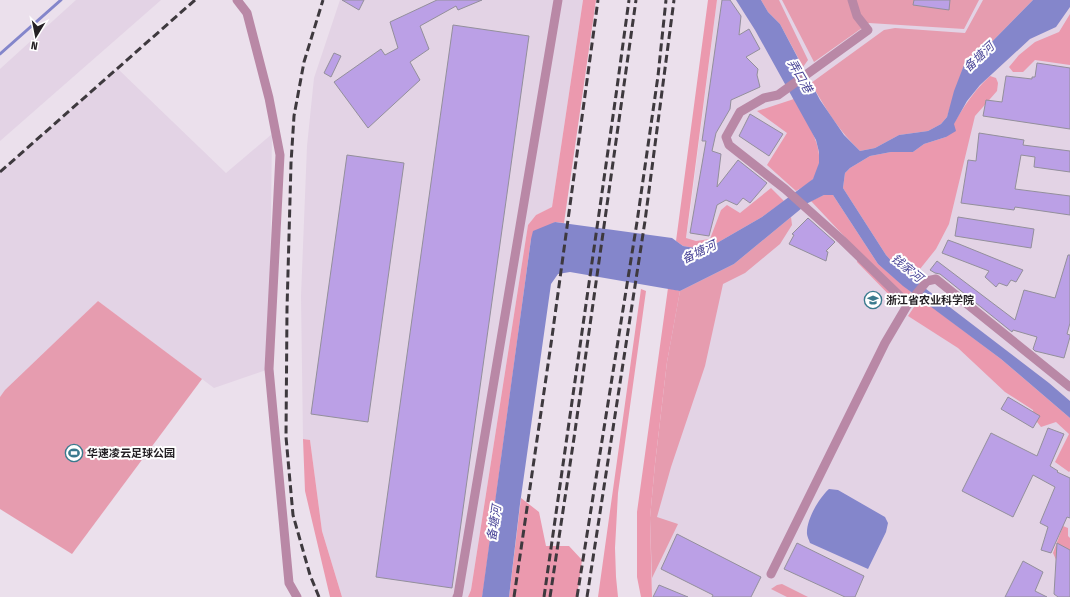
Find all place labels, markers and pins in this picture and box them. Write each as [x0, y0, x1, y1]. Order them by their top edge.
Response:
school or university icon: 浙江省农业科学院 [863, 290, 883, 310]
place label: 浙江省农业科学院 [886, 294, 974, 307]
sports icon: 华速凌云足球公园 [64, 443, 84, 463]
place label: 华速凌云足球公园 [87, 447, 175, 460]

